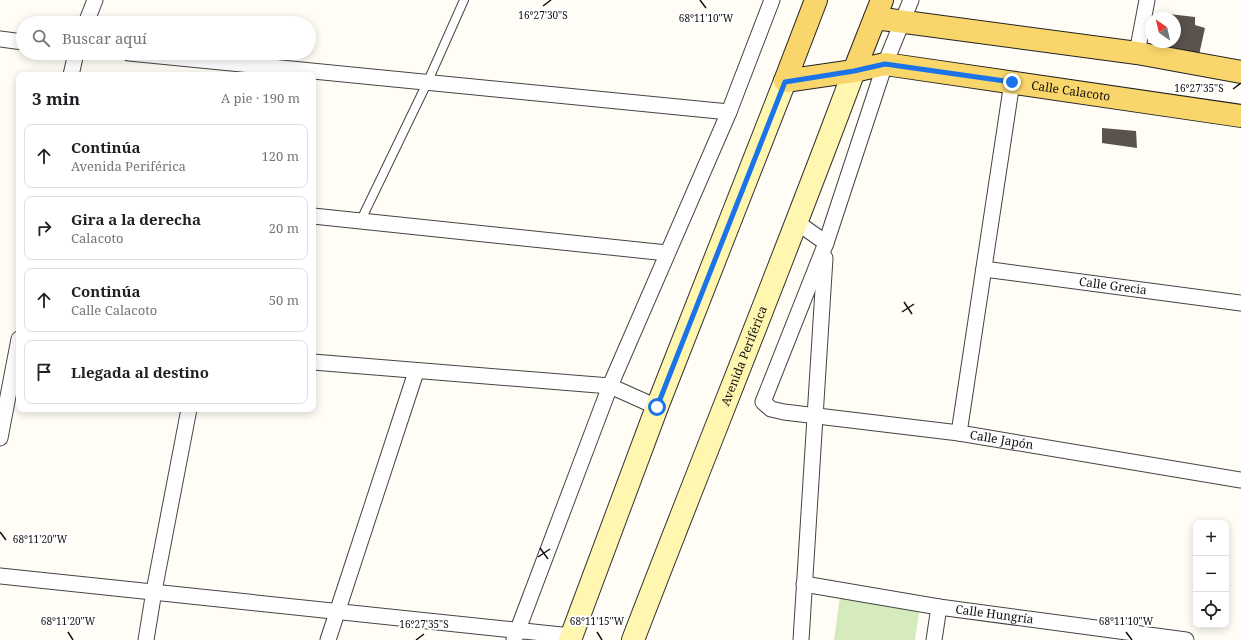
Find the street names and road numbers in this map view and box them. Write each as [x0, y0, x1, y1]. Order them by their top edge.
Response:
street label: Calle Calacoto [1030, 76, 1112, 105]
street label: Calle Grecia [1078, 273, 1148, 298]
street label: Avenida Periférica [716, 303, 771, 408]
street label: Calle Japón [969, 426, 1035, 453]
street label: Calle Hungría [954, 600, 1035, 628]

